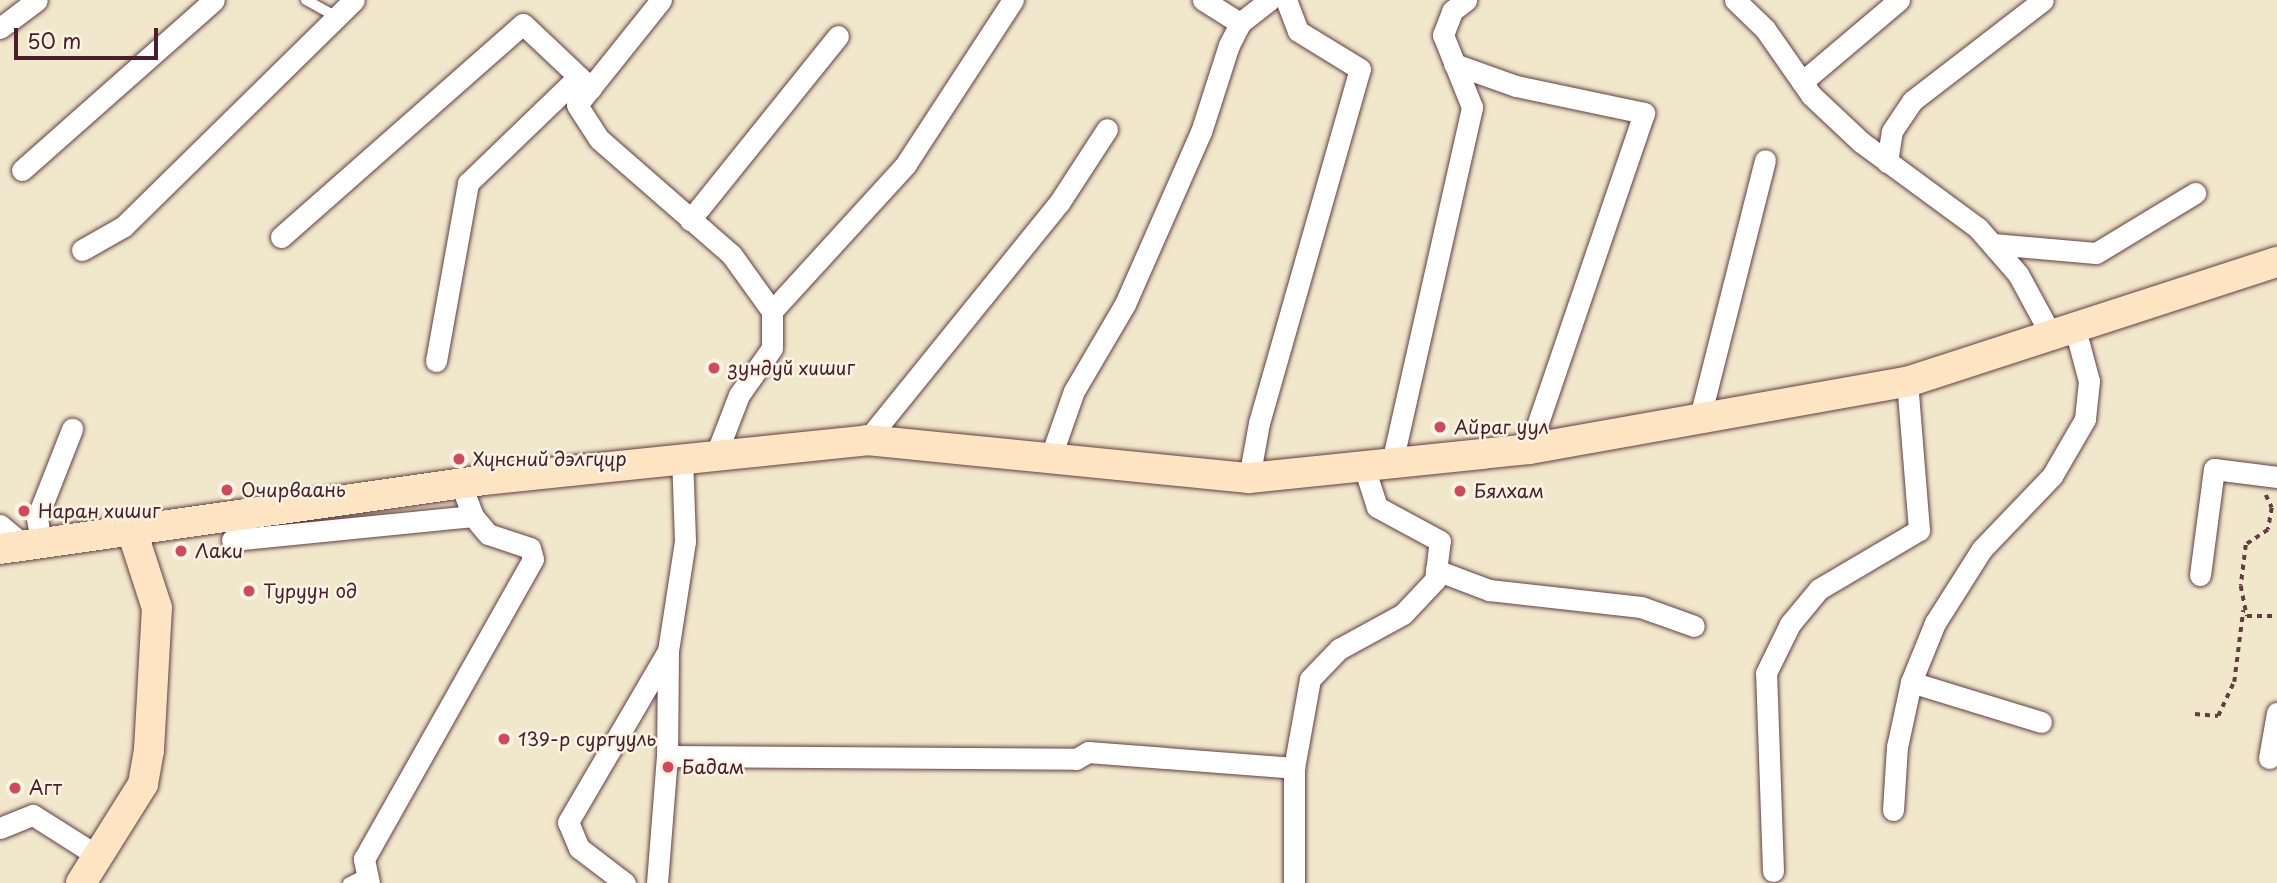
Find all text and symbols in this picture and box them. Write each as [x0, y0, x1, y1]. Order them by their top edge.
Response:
scale bar [18, 14, 161, 58]
text: 50 m [27, 24, 81, 56]
place label: зундуй хишиг [728, 357, 857, 379]
marker: зундуй хишиг [706, 360, 722, 376]
place label: Айраг уул [1454, 416, 1549, 438]
marker: Айраг уул [1432, 419, 1448, 435]
place label: Хүнсний дэлгүүр [473, 448, 628, 470]
marker: Хүнсний дэлгүүр [451, 451, 467, 467]
place label: Очирваань [241, 479, 346, 501]
place label: Бялхам [1474, 480, 1544, 502]
marker: Очирваань [219, 482, 235, 498]
marker: Бялхам [1452, 483, 1468, 499]
place label: Наран хишиг [38, 500, 161, 522]
marker: Наран хишиг [16, 503, 32, 519]
place label: Лаки [195, 540, 243, 562]
marker: Лаки [173, 543, 189, 559]
place label: Туруун од [263, 580, 358, 602]
marker: Туруун од [241, 583, 257, 599]
place label: 139-р сургууль [518, 728, 657, 750]
marker: 139-р сургууль [496, 731, 512, 747]
place label: Бадам [682, 756, 744, 778]
marker: Бадам [660, 759, 676, 775]
place label: Агт [29, 777, 62, 799]
marker: Агт [7, 780, 23, 796]

